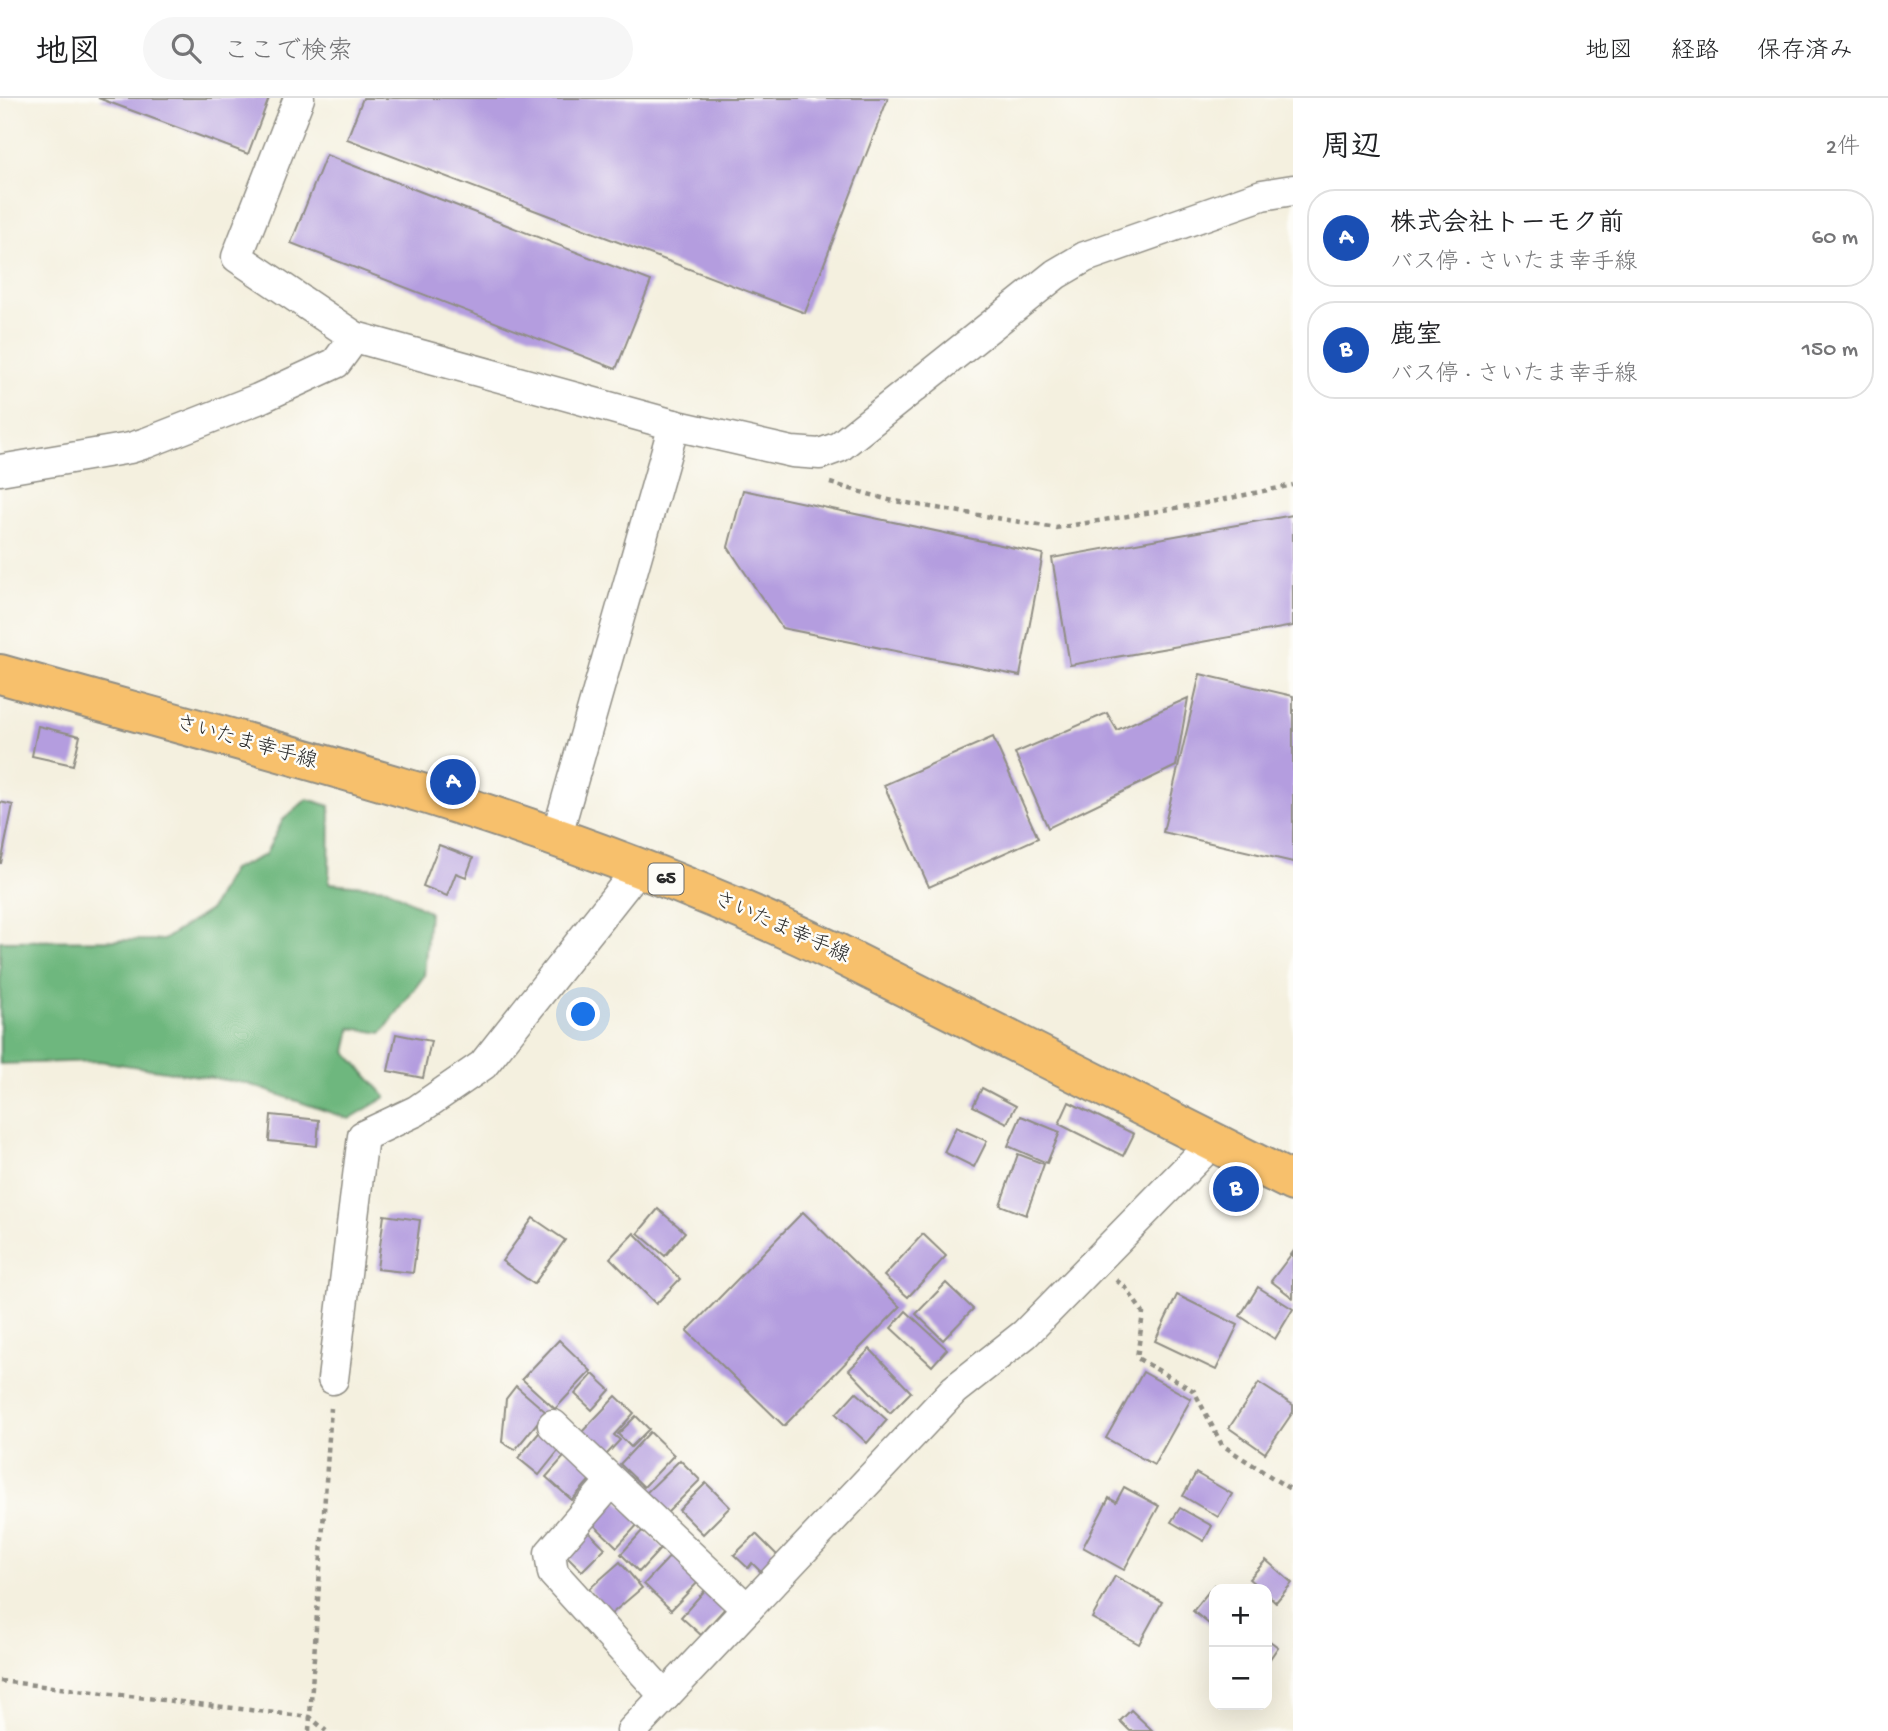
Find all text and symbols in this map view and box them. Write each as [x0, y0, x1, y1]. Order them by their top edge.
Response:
search box [143, 17, 633, 80]
icon: search [167, 29, 205, 67]
text: 地図 [35, 36, 101, 74]
text: ここで検索 [223, 38, 353, 69]
text: 地図 [1585, 38, 1633, 67]
text: 経路 [1671, 38, 1719, 67]
text: 保存済み [1757, 38, 1853, 67]
text: 周辺 [1321, 132, 1381, 167]
text: 2件 [1826, 135, 1860, 162]
text: 株式会社トーモク前 [1390, 210, 1624, 241]
text: A [1339, 225, 1353, 252]
text: 60 m [1812, 225, 1858, 252]
text: バス停 · さいたま幸手線 [1390, 250, 1637, 277]
text: 鹿室 [1390, 322, 1442, 353]
text: B [1340, 337, 1352, 364]
text: 150 m [1802, 337, 1858, 364]
text: バス停 · さいたま幸手線 [1390, 362, 1637, 389]
street label: さいたま幸手線 [172, 710, 320, 776]
pin: A [430, 756, 476, 808]
road number: 65 [648, 864, 684, 894]
street label: さいたま幸手線 [709, 886, 854, 970]
your location [566, 997, 600, 1031]
pin: B [1213, 1163, 1259, 1215]
map controls [1209, 1584, 1272, 1710]
button: + [1209, 1584, 1272, 1647]
button: − [1209, 1647, 1272, 1710]

